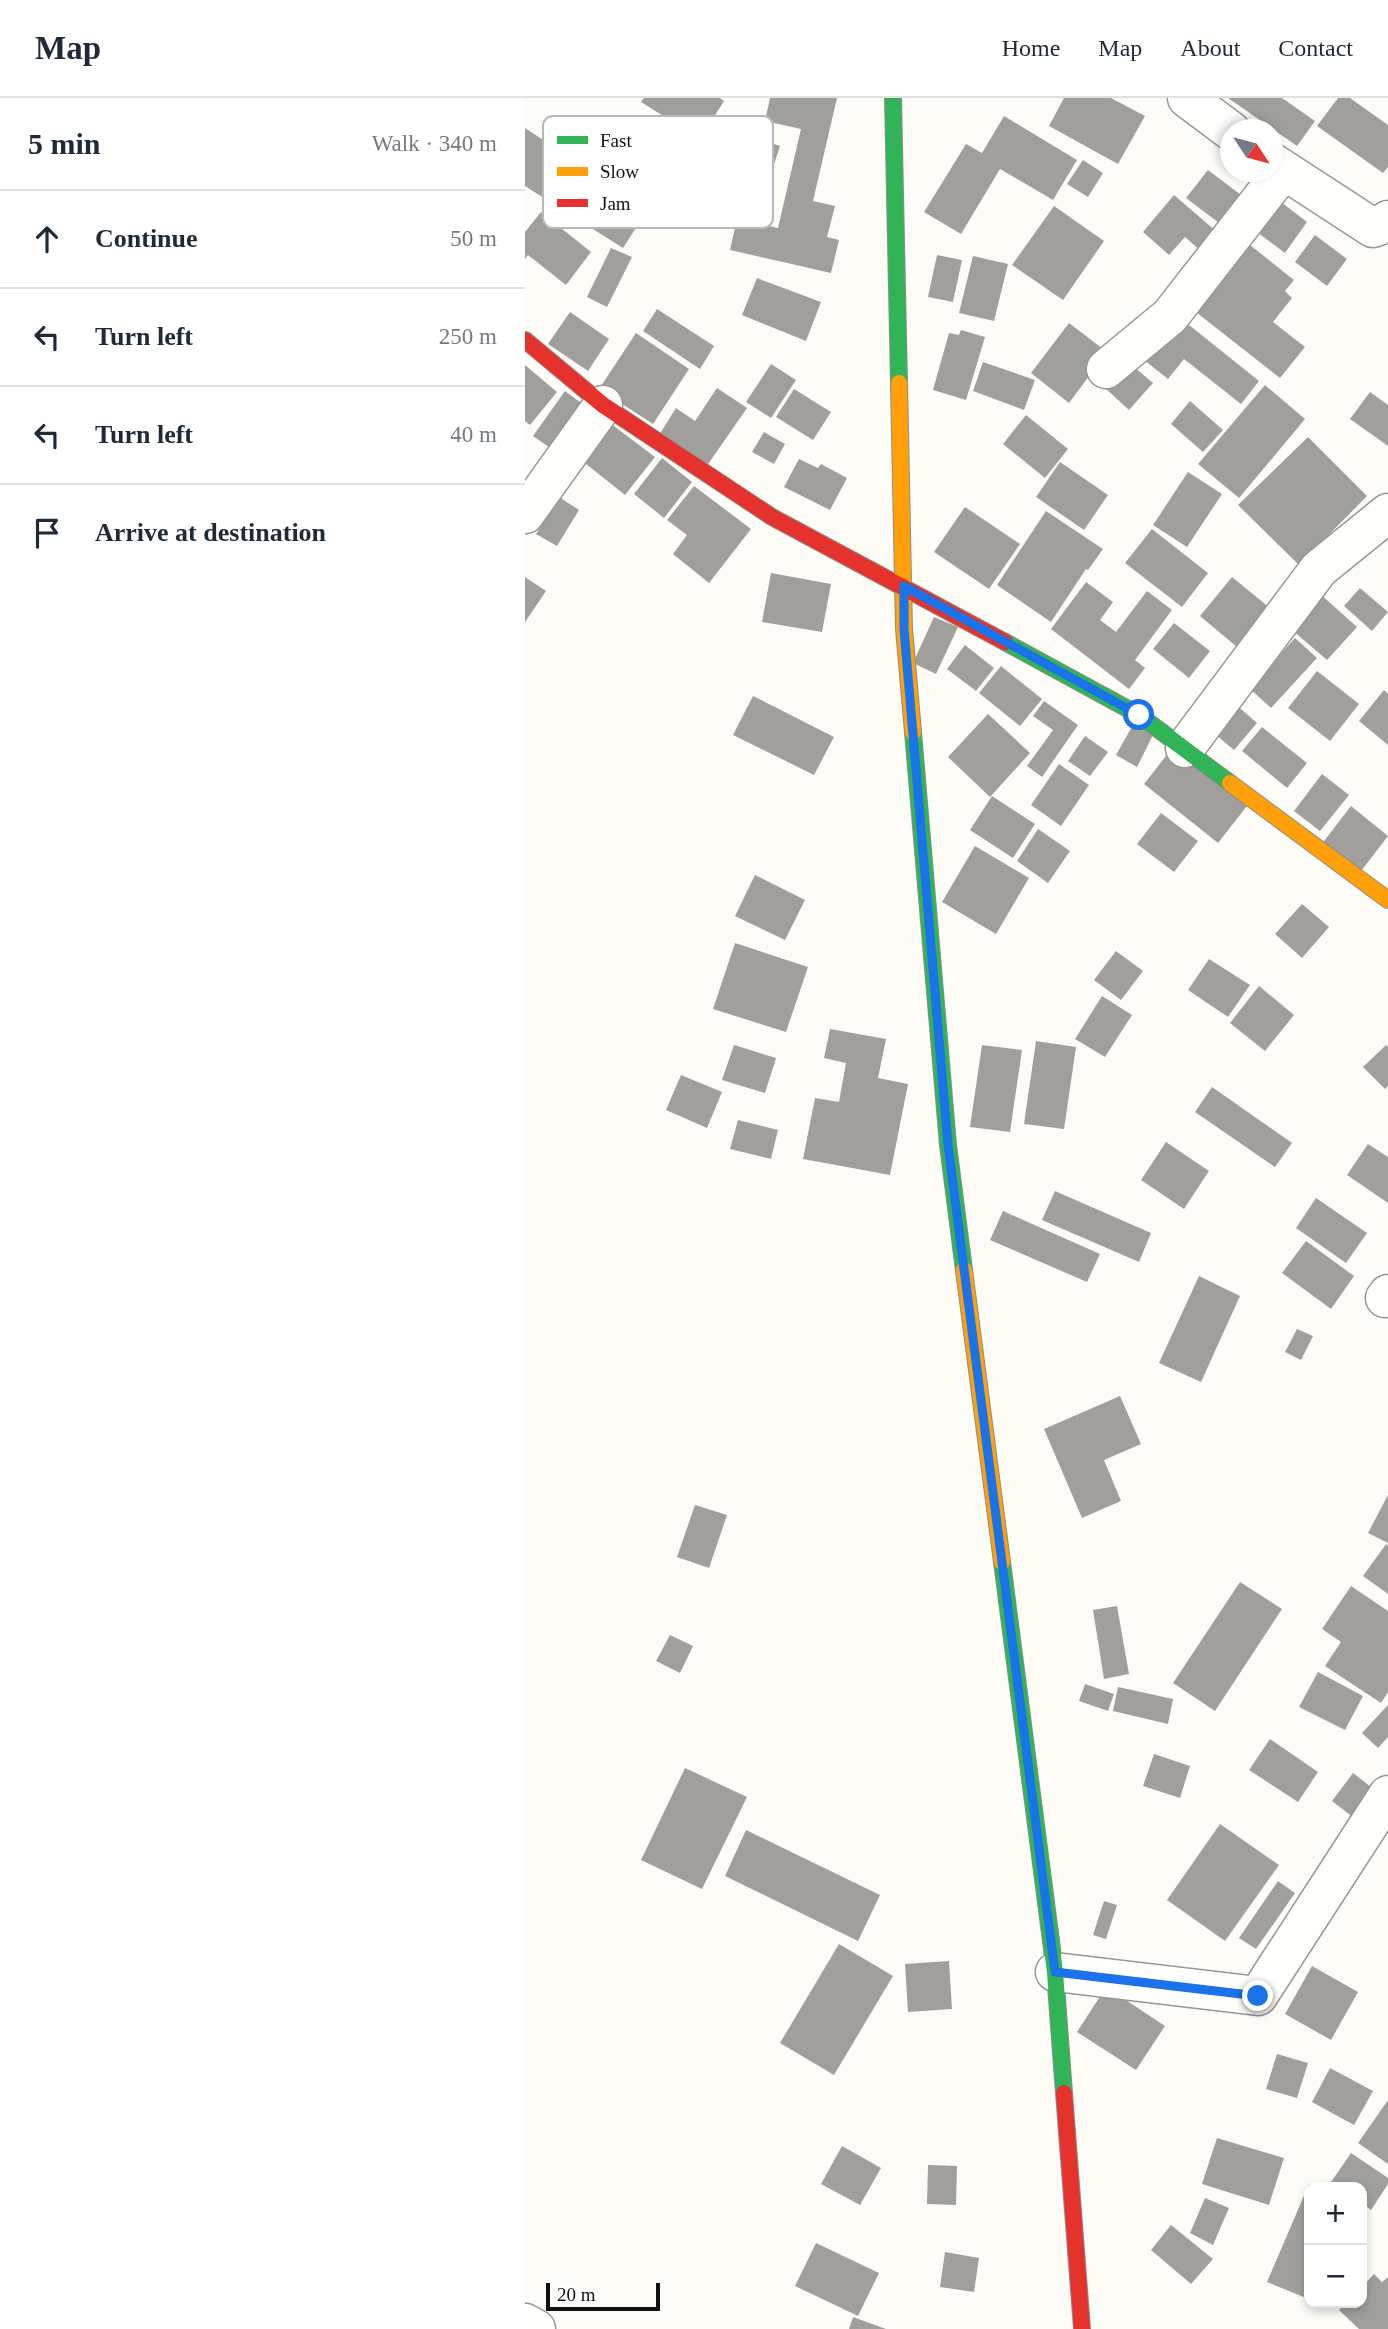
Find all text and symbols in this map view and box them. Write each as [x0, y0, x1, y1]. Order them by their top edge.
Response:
text: Map [35, 30, 101, 66]
text: Home [1002, 35, 1060, 61]
text: Map [1098, 35, 1142, 61]
text: About [1180, 35, 1240, 61]
text: Contact [1278, 35, 1353, 61]
legend [543, 116, 773, 228]
north arrow [1220, 119, 1283, 182]
text: 5 min [28, 127, 101, 160]
text: Fast [600, 130, 632, 151]
text: Walk · 340 m [372, 131, 497, 156]
text: Slow [600, 161, 639, 182]
text: Jam [600, 193, 631, 214]
icon: ahead [28, 220, 66, 258]
text: Continue [95, 224, 198, 253]
text: 50 m [450, 226, 497, 251]
icon: left [28, 318, 66, 356]
text: Turn left [95, 322, 193, 351]
text: 250 m [439, 324, 497, 349]
icon: left [28, 416, 66, 454]
text: Turn left [95, 420, 193, 449]
text: 40 m [450, 422, 497, 447]
icon: arrive [28, 514, 66, 552]
text: Arrive at destination [95, 518, 326, 547]
route start [1123, 699, 1154, 730]
route end [1242, 1980, 1273, 2011]
map controls [1304, 2182, 1367, 2308]
button: + [1304, 2182, 1367, 2245]
button: − [1304, 2245, 1367, 2308]
scale bar [546, 2280, 660, 2312]
text: 20 m [557, 2284, 596, 2305]

